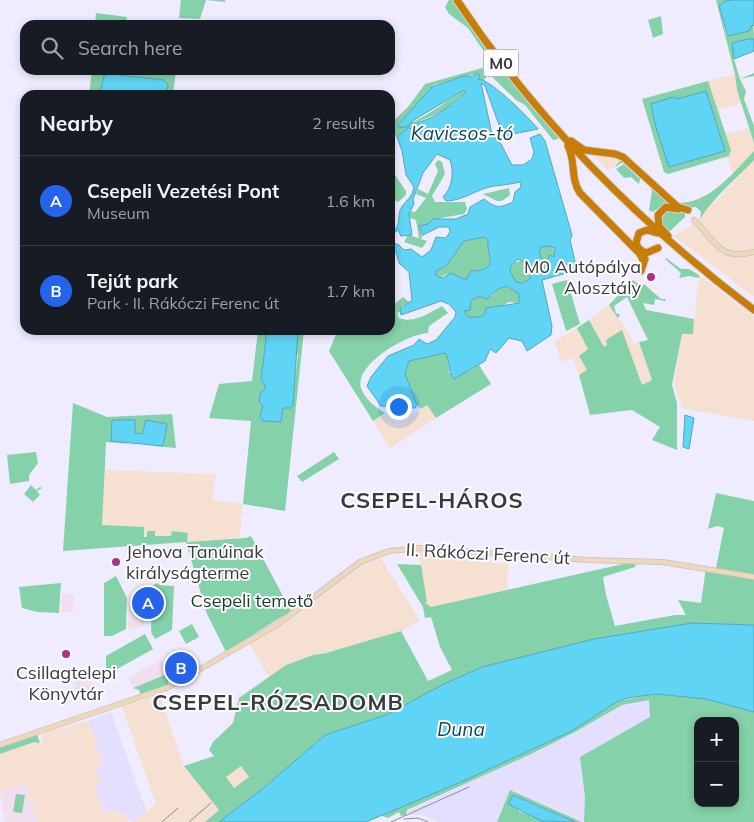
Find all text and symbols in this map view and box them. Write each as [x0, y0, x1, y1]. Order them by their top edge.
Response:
search box [20, 20, 395, 75]
icon: search [38, 34, 66, 62]
text: Search here [78, 36, 182, 60]
road number: M0 [484, 49, 518, 76]
text: Nearby [40, 110, 113, 136]
text: 2 results [312, 113, 375, 133]
water label: Kavicsos-tó [411, 121, 513, 145]
text: Csepeli Vezetési Pont [87, 179, 279, 203]
text: A [50, 191, 62, 211]
text: 1.6 km [326, 191, 375, 211]
text: Museum [87, 203, 150, 223]
place label: M0 Autópálya Alosztály [524, 255, 641, 299]
text: Tejút park [87, 269, 178, 293]
marker: M0 Autópálya Alosztály [645, 271, 657, 283]
text: B [50, 281, 62, 301]
text: 1.7 km [326, 281, 375, 301]
text: Park · II. Rákóczi Ferenc út [87, 293, 279, 313]
your location [386, 394, 412, 420]
district label: CSEPEL-HÁROS [340, 486, 524, 514]
street label: II. Rákóczi Ferenc út [405, 538, 571, 569]
place label: Jehova Tanúinak királyságterme [126, 540, 264, 584]
marker: Jehova Tanúinak királyságterme [110, 556, 122, 568]
pin: A [132, 584, 164, 622]
park label: Csepeli temető [191, 589, 313, 612]
marker: Csillagtelepi Könyvtár [60, 648, 72, 660]
pin: B [165, 649, 197, 687]
place label: Csillagtelepi Könyvtár [16, 661, 116, 705]
district label: CSEPEL-RÓZSADOMB [152, 688, 404, 716]
water label: Duna [437, 717, 485, 741]
map controls [694, 717, 739, 807]
button: + [694, 717, 739, 762]
button: − [694, 762, 739, 807]

